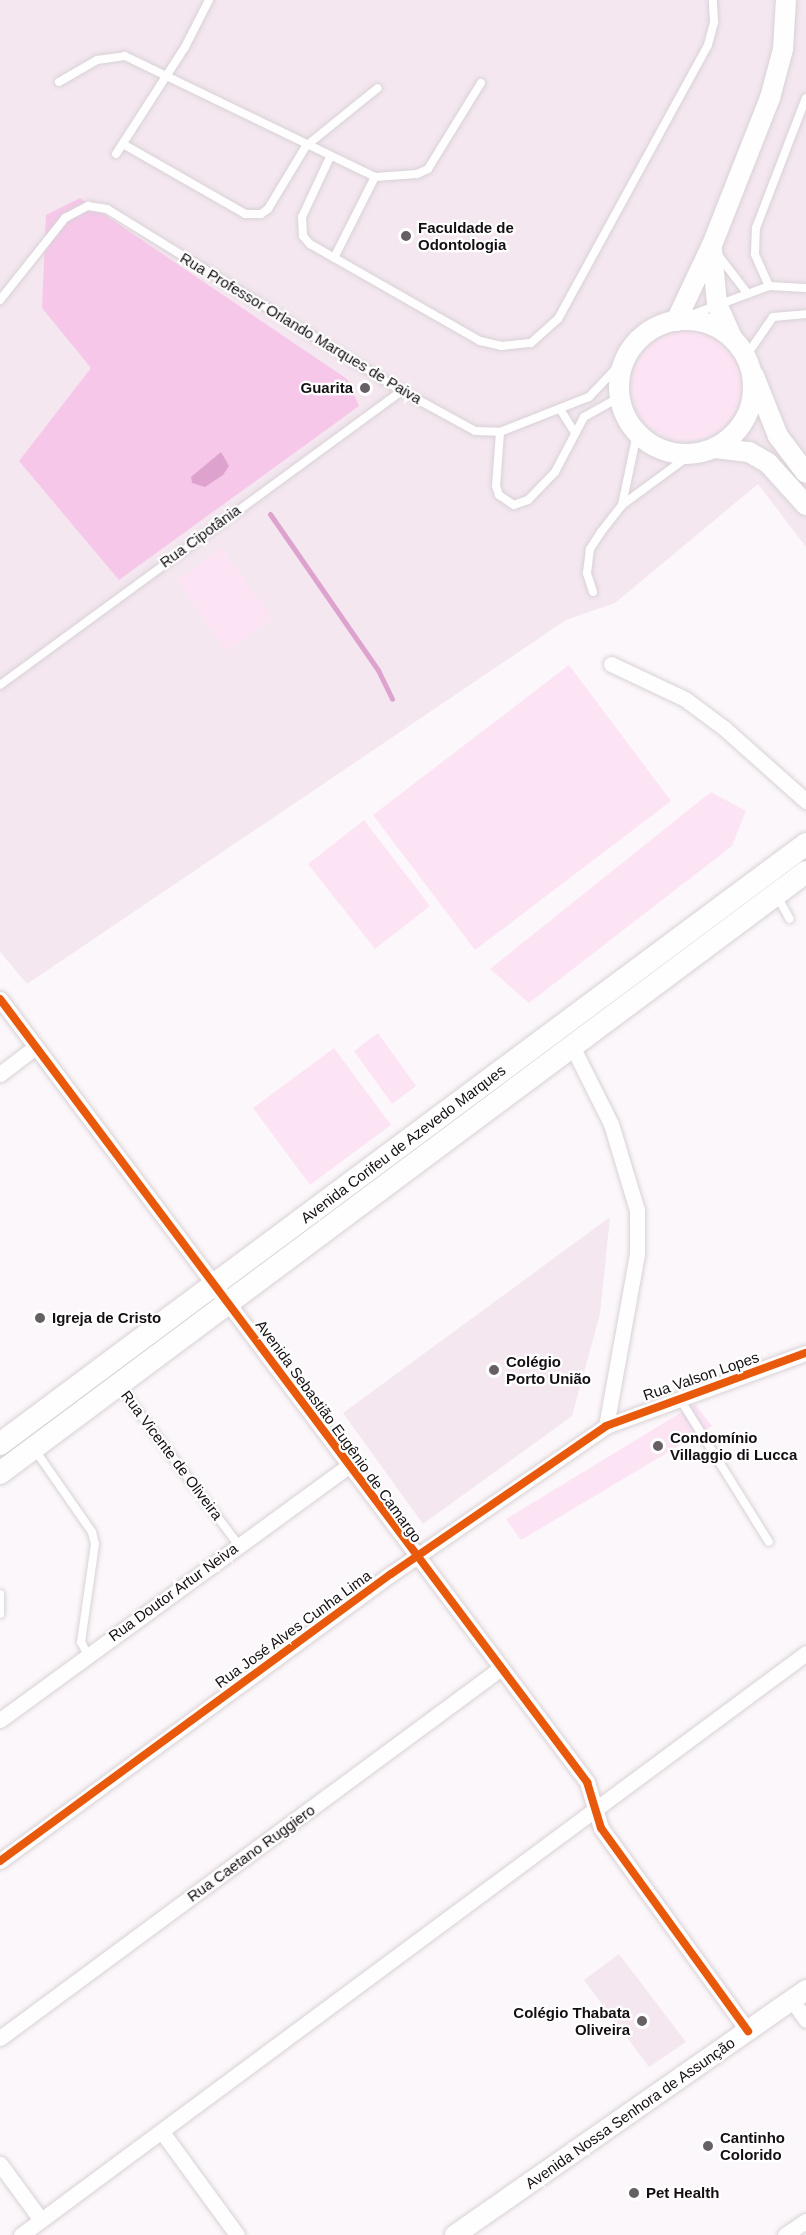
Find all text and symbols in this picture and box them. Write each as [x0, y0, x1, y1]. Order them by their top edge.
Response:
place label: Faculdade de Odontologia [418, 218, 514, 253]
marker: Faculdade de Odontologia [399, 229, 413, 243]
street label: Rua Professor Orlando Marques de Paiva [177, 249, 425, 407]
place label: Guarita [300, 379, 353, 397]
marker: Guarita [358, 381, 372, 395]
street label: Rua Cipotânia [156, 501, 244, 571]
street label: Avenida Corifeu de Azevedo Marques [297, 1061, 509, 1227]
place label: Igreja de Cristo [52, 1309, 161, 1327]
marker: Igreja de Cristo [33, 1311, 47, 1325]
street label: Avenida Sebastião Eugênio de Camargo [252, 1316, 426, 1546]
street label: Rua Valson Lopes [641, 1348, 761, 1404]
place label: Colégio Porto União [506, 1352, 591, 1387]
marker: Colégio Porto União [487, 1363, 501, 1377]
street label: Rua Vicente de Oliveira [117, 1387, 227, 1523]
place label: Condomínio Villaggio di Lucca [670, 1428, 797, 1463]
marker: Condomínio Villaggio di Lucca [651, 1439, 665, 1453]
street label: Rua Doutor Artur Neiva [105, 1539, 241, 1645]
street label: Rua José Alves Cunha Lima [211, 1566, 375, 1692]
street label: Rua Caetano Ruggiero [184, 1801, 318, 1905]
place label: Colégio Thabata Oliveira [513, 2003, 630, 2038]
marker: Colégio Thabata Oliveira [635, 2014, 649, 2028]
street label: Avenida Nossa Senhora de Assunção [521, 2033, 739, 2193]
place label: Cantinho Colorido [720, 2128, 785, 2163]
marker: Cantinho Colorido [701, 2139, 715, 2153]
place label: Pet Health [646, 2184, 719, 2202]
marker: Pet Health [627, 2186, 641, 2200]

